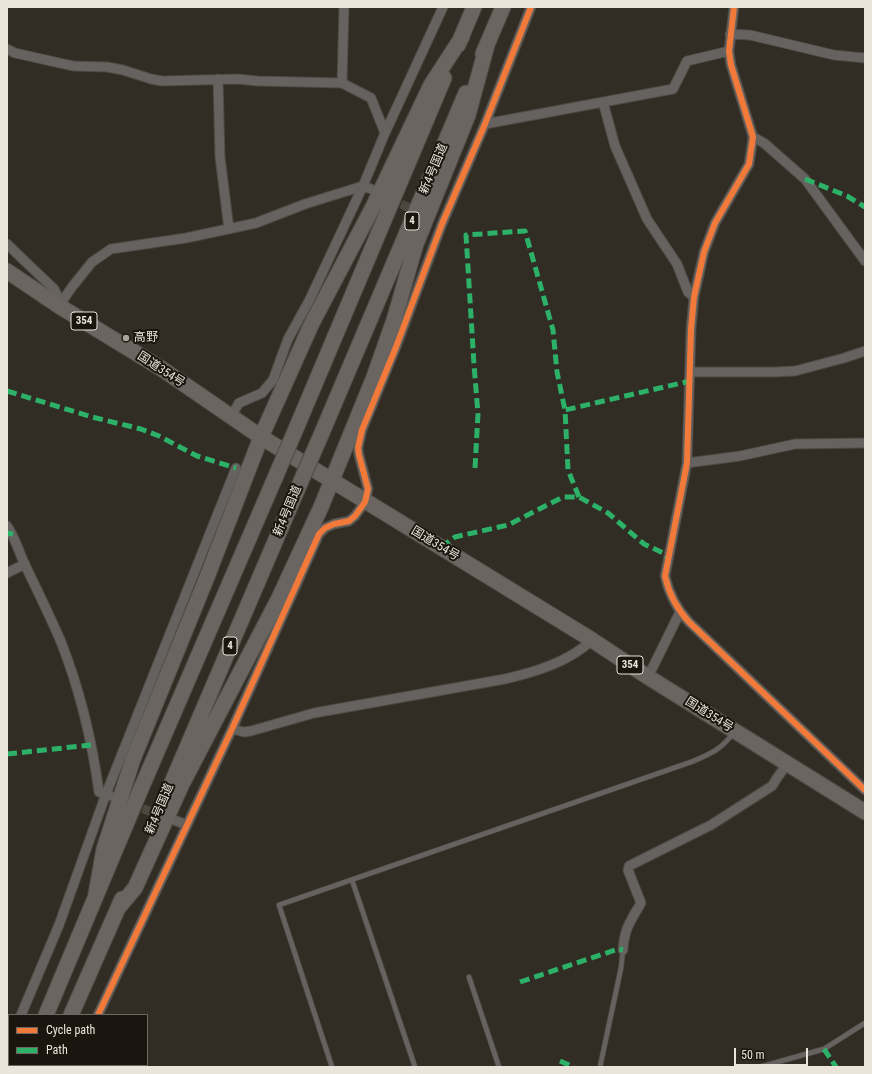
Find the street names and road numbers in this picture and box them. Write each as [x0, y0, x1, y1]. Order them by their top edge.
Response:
street label: 新4号国道 [417, 141, 451, 197]
road number: 4 [405, 212, 419, 230]
road number: 354 [71, 312, 97, 330]
street label: 国道354号 [135, 349, 187, 391]
street label: 新4号国道 [271, 483, 305, 539]
street label: 国道354号 [408, 524, 462, 564]
road number: 4 [223, 637, 237, 655]
road number: 354 [617, 656, 643, 674]
street label: 国道354号 [682, 695, 736, 735]
street label: 新4号国道 [143, 781, 177, 837]

